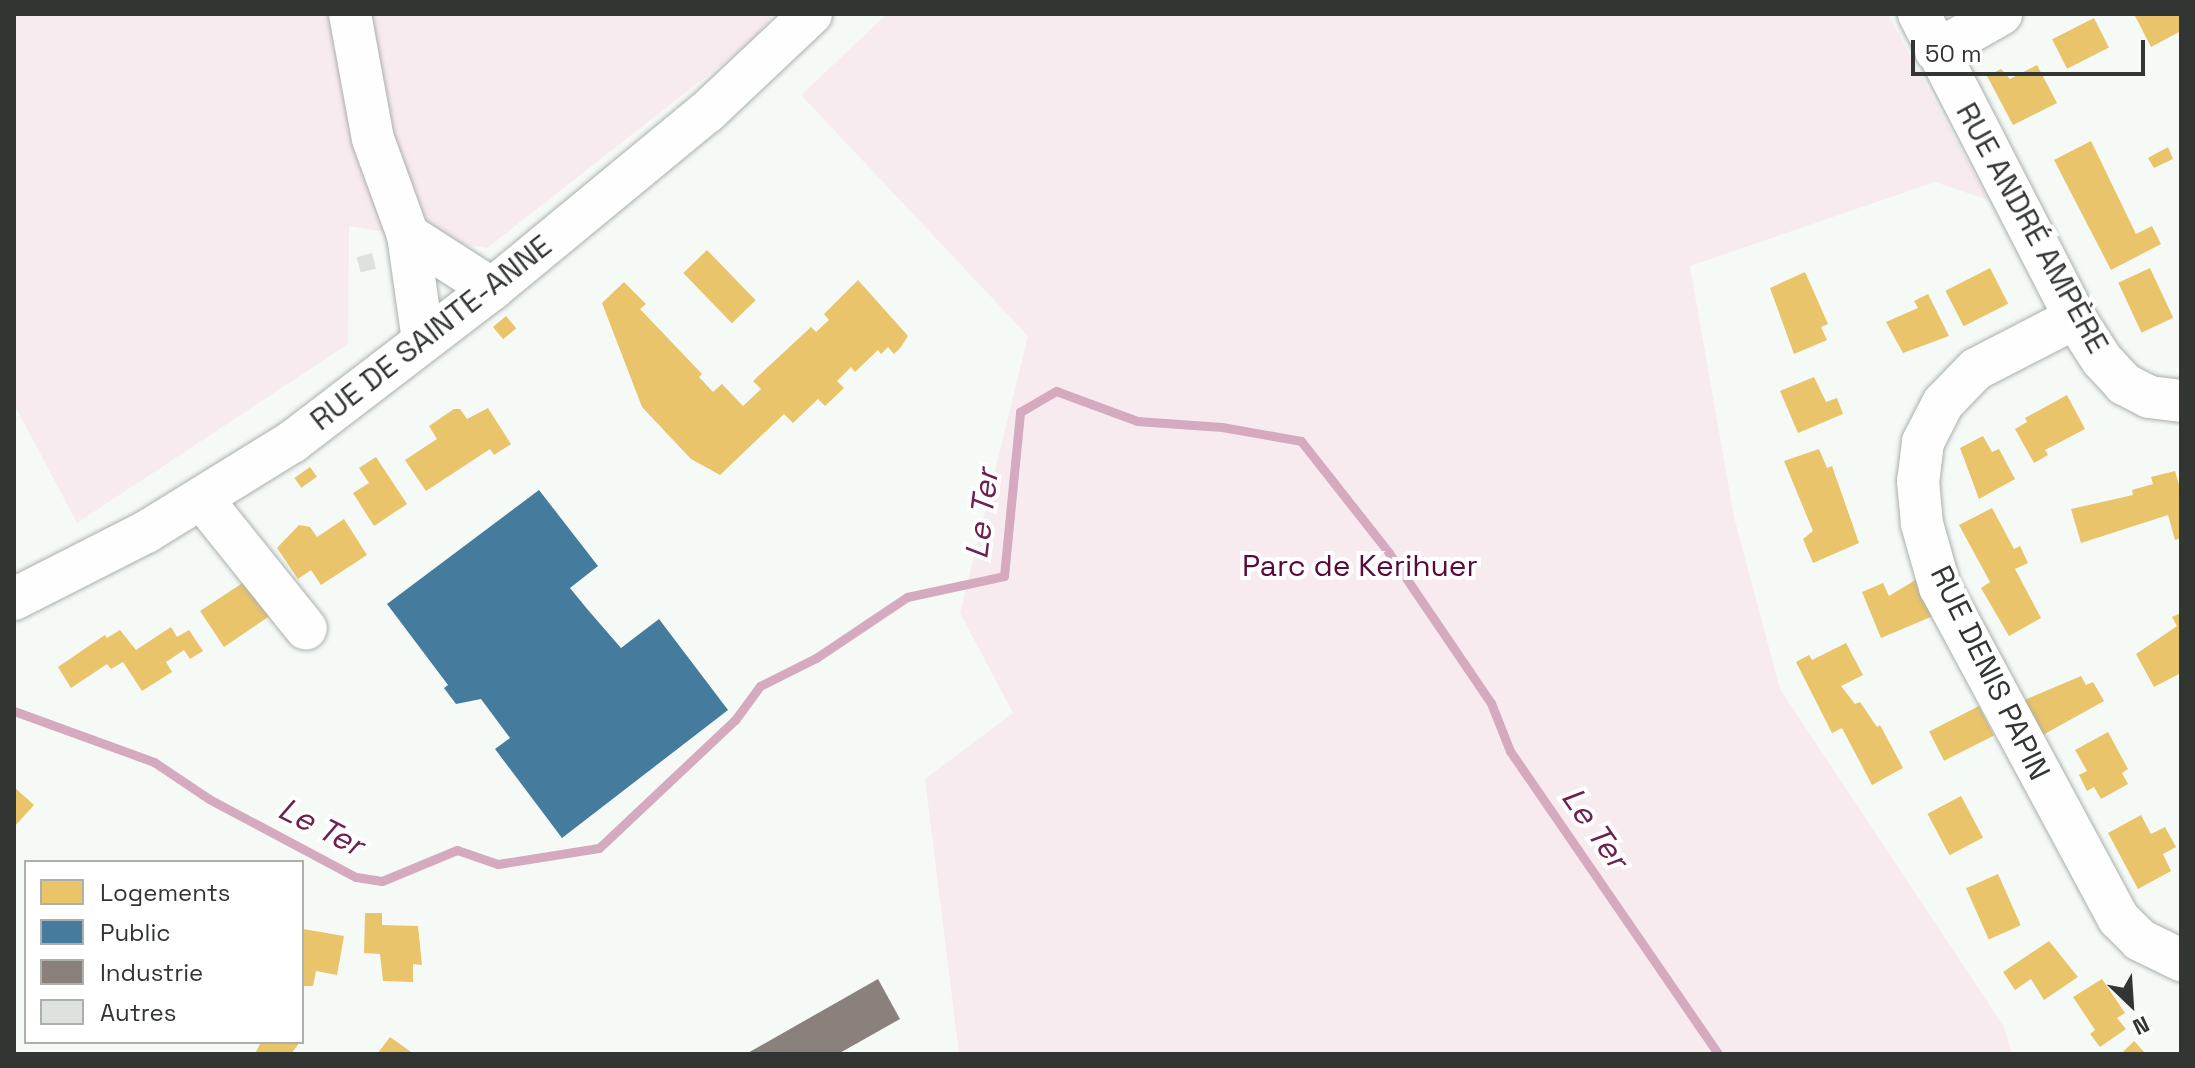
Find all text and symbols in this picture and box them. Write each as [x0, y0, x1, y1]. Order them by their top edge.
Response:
scale bar [1915, 24, 2149, 74]
text: 50 m [1925, 38, 1982, 69]
street label: RUE ANDRÉ AMPÈRE [1948, 96, 2116, 360]
street label: RUE DE SAINTE-ANNE [303, 228, 559, 438]
water label: Le Ter [957, 466, 1007, 562]
park label: Parc de Kerihuer [1242, 548, 1478, 584]
street label: RUE DENIS PAPIN [1923, 560, 2057, 786]
water label: Le Ter [1553, 780, 1637, 876]
water label: Le Ter [272, 789, 370, 865]
legend [24, 860, 304, 1044]
text: Logements [100, 877, 230, 908]
text: Public [100, 917, 171, 948]
text: Industrie [100, 957, 203, 988]
north arrow [2091, 964, 2171, 1044]
text: Autres [100, 997, 176, 1028]
text: N [2129, 1010, 2154, 1042]

